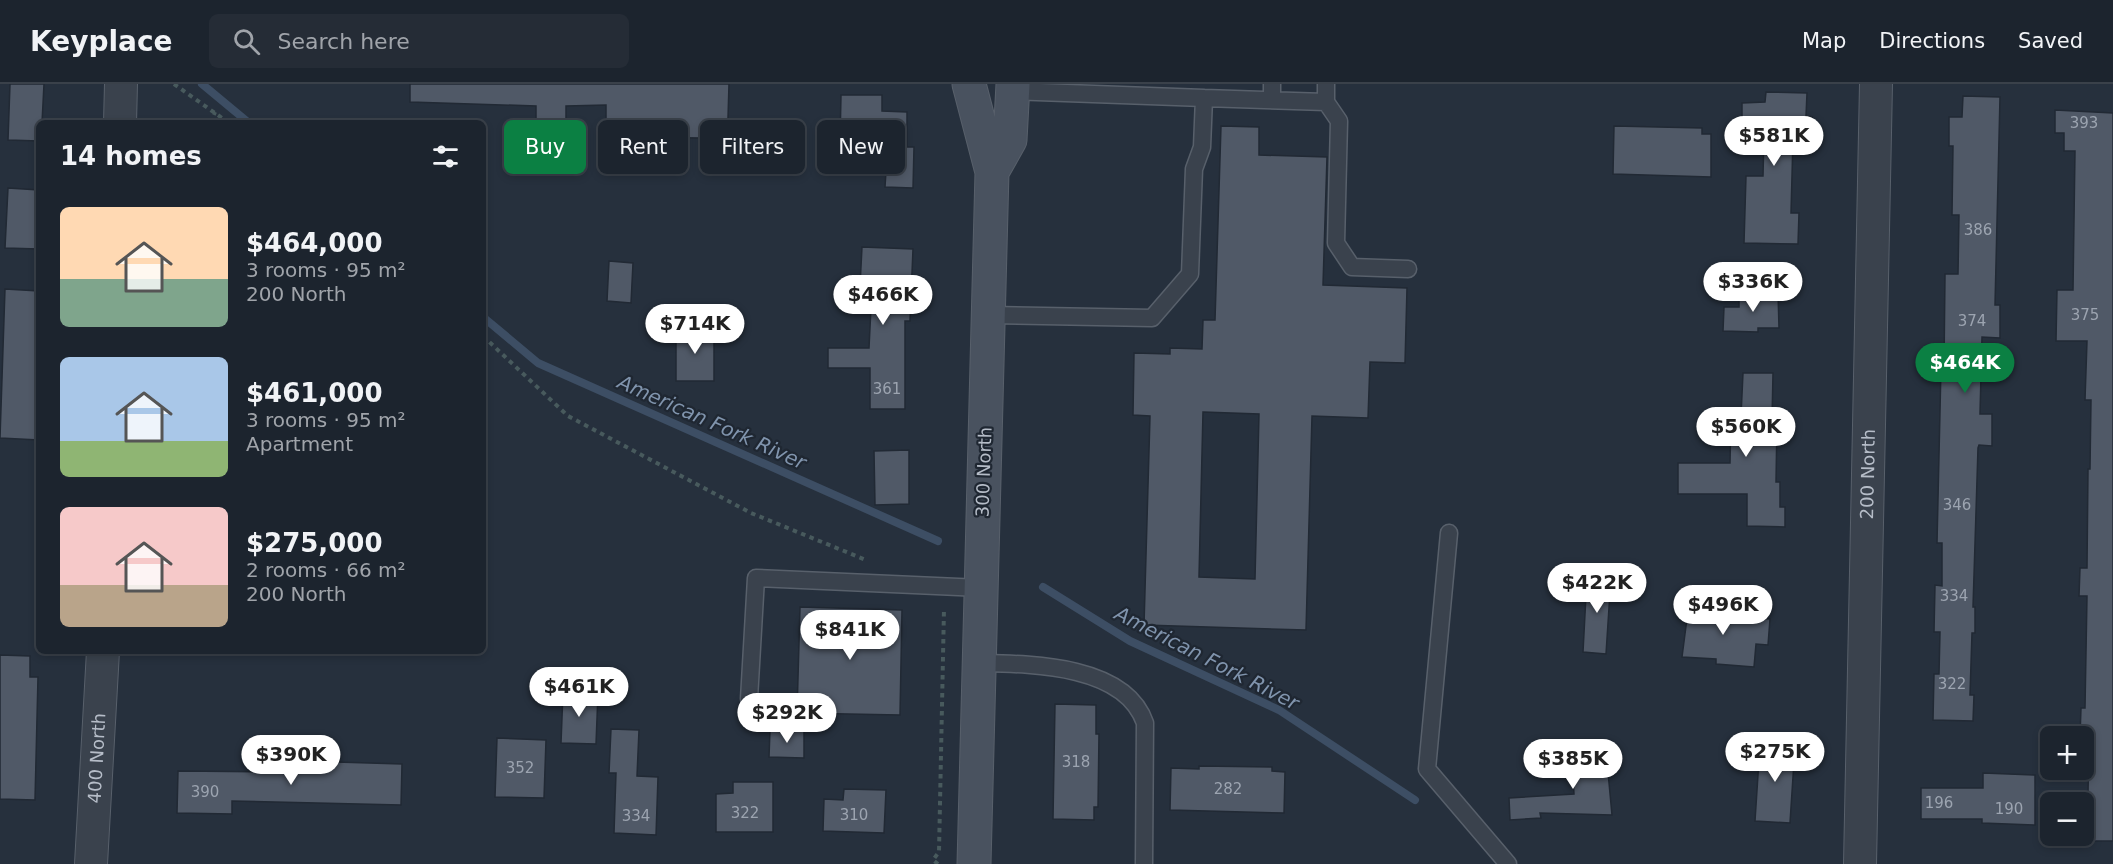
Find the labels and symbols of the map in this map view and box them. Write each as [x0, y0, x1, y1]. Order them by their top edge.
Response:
house number: 393 [2070, 114, 2098, 132]
pin: $581K [1732, 116, 1816, 167]
house number: 386 [1964, 221, 1992, 239]
pin: $336K [1711, 262, 1795, 313]
pin: $466K [841, 275, 925, 326]
pin: $714K [653, 304, 737, 355]
house number: 375 [2071, 306, 2099, 324]
house number: 374 [1958, 312, 1986, 330]
pin: $464K [1923, 343, 2007, 394]
water label: American Fork River [612, 369, 811, 475]
house number: 361 [873, 380, 901, 398]
pin: $560K [1704, 407, 1788, 458]
street label: 300 North [971, 426, 996, 518]
street label: 200 North [1856, 429, 1879, 520]
house number: 346 [1943, 496, 1971, 514]
pin: $422K [1555, 563, 1639, 614]
pin: $496K [1681, 585, 1765, 636]
house number: 334 [1940, 587, 1968, 605]
water label: American Fork River [1109, 600, 1305, 716]
pin: $841K [808, 610, 892, 661]
pin: $461K [537, 667, 621, 718]
house number: 322 [1938, 675, 1966, 693]
pin: $292K [745, 693, 829, 744]
street label: 400 North [83, 712, 109, 804]
pin: $275K [1733, 732, 1817, 783]
pin: $390K [249, 735, 333, 786]
pin: $385K [1531, 739, 1615, 790]
house number: 318 [1062, 753, 1090, 771]
house number: 352 [506, 759, 534, 777]
house number: 282 [1214, 780, 1242, 798]
house number: 390 [191, 783, 219, 801]
house number: 196 [1925, 794, 1953, 812]
house number: 190 [1995, 800, 2023, 818]
house number: 322 [731, 804, 759, 822]
house number: 310 [840, 806, 868, 824]
house number: 334 [622, 807, 650, 825]

